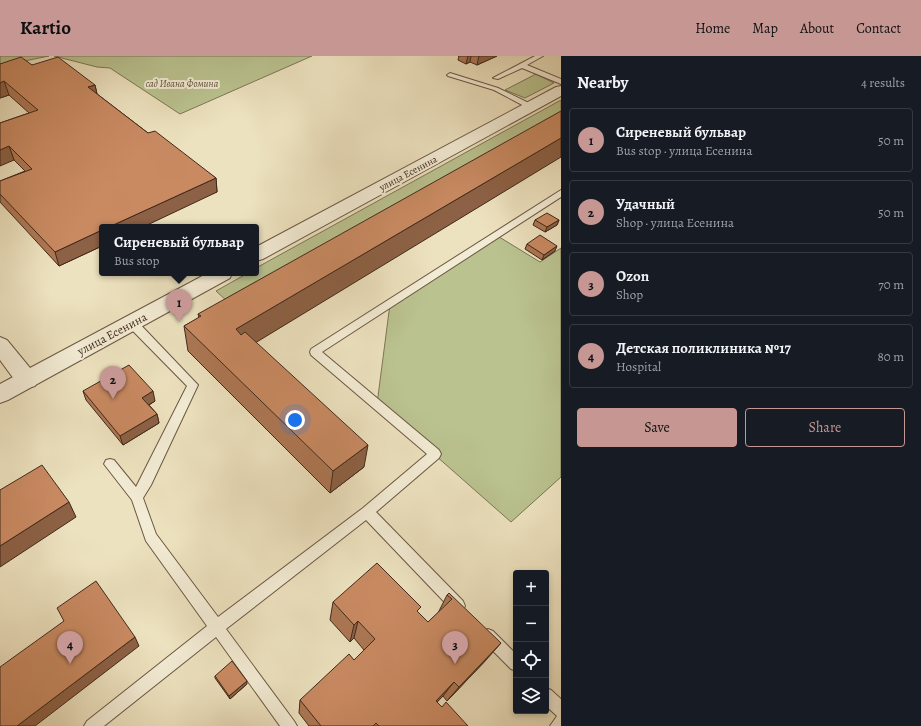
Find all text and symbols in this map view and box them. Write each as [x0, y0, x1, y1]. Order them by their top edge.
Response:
text: Kartio [20, 15, 71, 41]
text: Home [695, 19, 730, 38]
text: Map [752, 19, 778, 38]
text: About [800, 19, 834, 38]
text: Contact [856, 19, 901, 38]
text: Nearby [577, 71, 628, 94]
text: 4 results [861, 74, 905, 91]
park label: сад Ивана Фомина [146, 77, 219, 90]
text: Сиреневый бульвар [616, 122, 746, 142]
text: 1 [589, 132, 593, 149]
text: 50 m [878, 132, 904, 149]
text: Bus stop · улица Есенина [616, 142, 752, 159]
street label: улица Есенина [376, 152, 440, 194]
text: Удачный [616, 194, 675, 214]
text: 2 [588, 204, 594, 221]
text: 50 m [878, 204, 904, 221]
text: Shop · улица Есенина [616, 214, 734, 231]
popup [99, 224, 259, 276]
text: Сиреневый бульвар [114, 232, 244, 252]
text: Bus stop [114, 252, 159, 269]
text: Ozon [616, 266, 649, 286]
text: 3 [588, 276, 594, 293]
text: 70 m [878, 276, 904, 293]
text: Shop [616, 286, 643, 303]
pin: 1 [166, 289, 192, 322]
street label: улица Есенина [73, 309, 150, 360]
text: Детская поликлиника №17 [616, 338, 791, 358]
text: 4 [588, 348, 594, 365]
text: 80 m [877, 348, 904, 365]
text: Hospital [616, 358, 661, 375]
pin: 2 [100, 366, 126, 399]
button: Save [577, 408, 737, 447]
button: Share [745, 408, 905, 447]
your location [285, 410, 305, 430]
map controls [513, 570, 549, 714]
button: + [513, 570, 549, 606]
button: − [513, 606, 549, 642]
pin: 4 [57, 631, 83, 664]
pin: 3 [442, 631, 468, 664]
button: locate [513, 642, 549, 678]
button: layers [513, 678, 549, 714]

